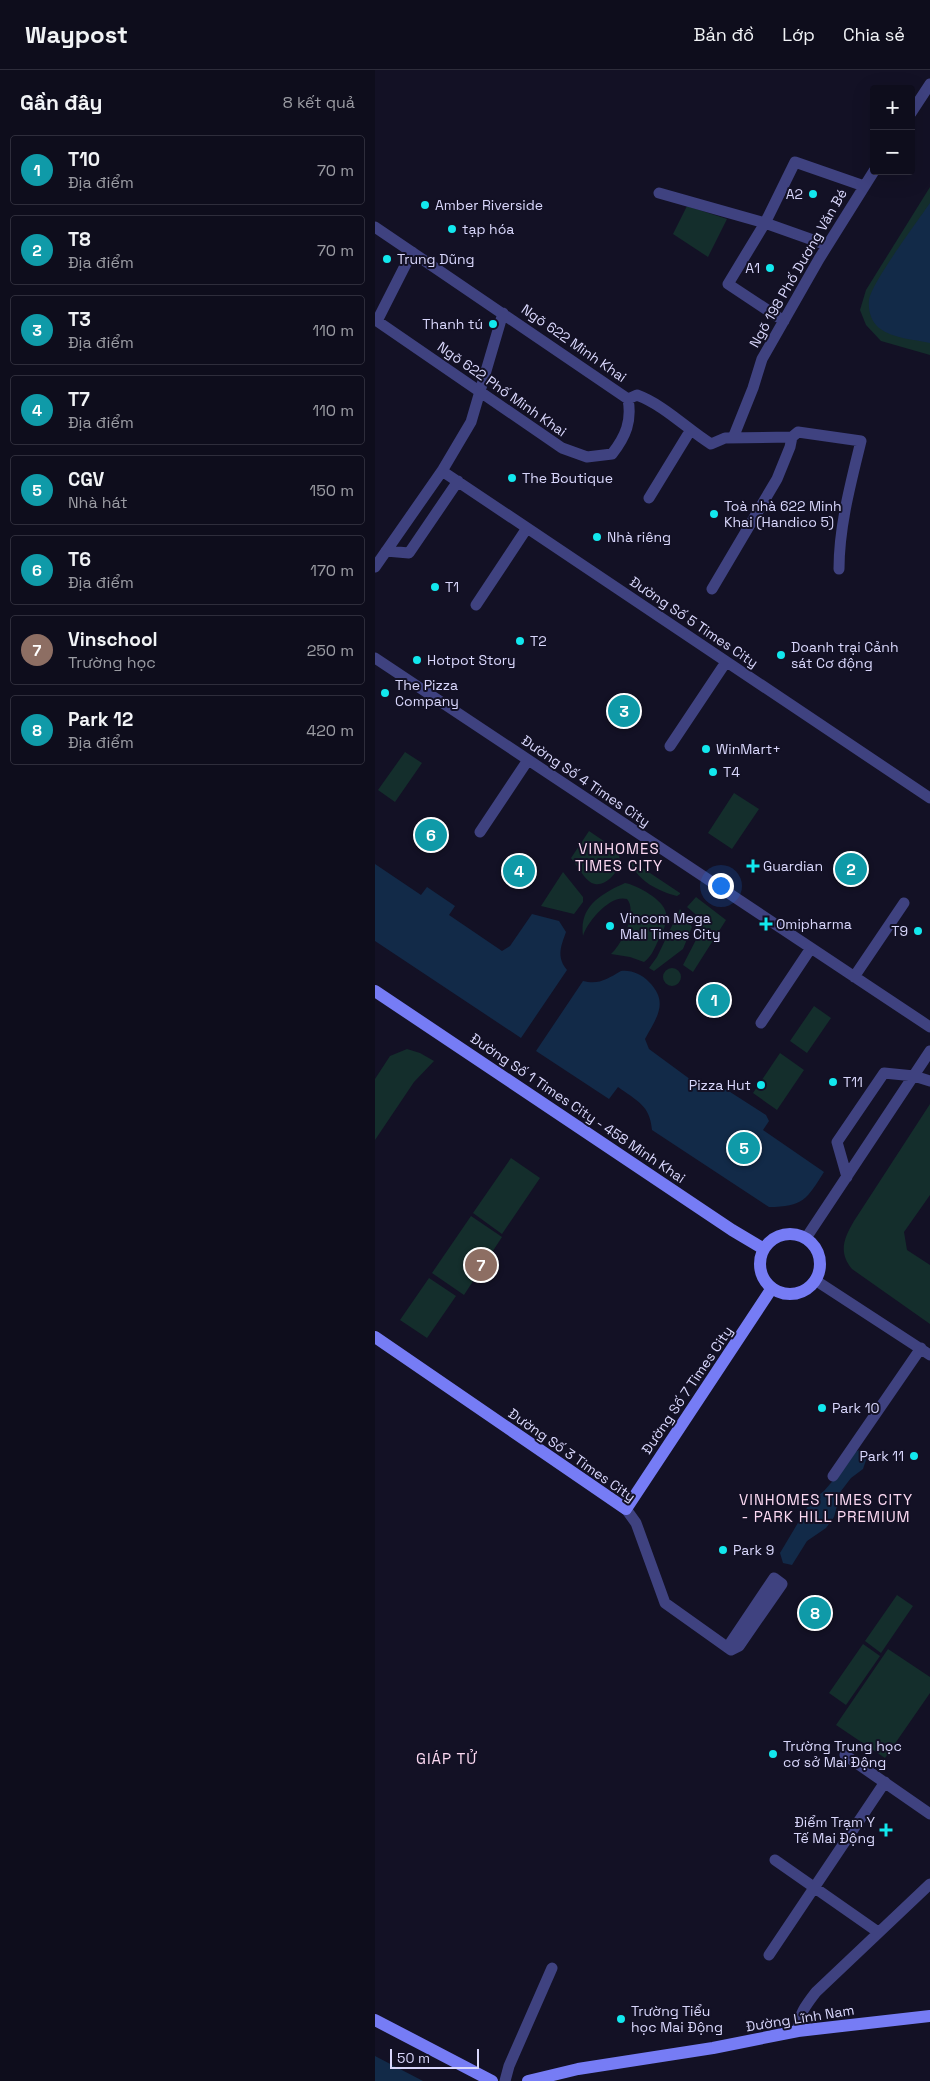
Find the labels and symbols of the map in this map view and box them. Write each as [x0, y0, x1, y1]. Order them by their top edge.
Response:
street label: Ngõ 198 Phố Dương Văn Bé [745, 185, 851, 351]
place label: A2 [786, 185, 803, 203]
marker: A2 [807, 188, 819, 200]
place label: Amber Riverside [435, 196, 543, 214]
marker: Amber Riverside [419, 199, 431, 211]
place label: tạp hóa [462, 220, 514, 238]
marker: tạp hóa [446, 223, 458, 235]
place label: Trung Dũng [397, 250, 475, 268]
marker: Trung Dũng [381, 253, 393, 265]
place label: A1 [745, 259, 760, 277]
marker: A1 [764, 262, 776, 274]
street label: Ngõ 622 Minh Khai [518, 300, 630, 386]
place label: Thanh tú [422, 315, 483, 333]
marker: Thanh tú [487, 318, 499, 330]
street label: Ngõ 622 Phố Minh Khai [434, 338, 570, 440]
place label: The Boutique [522, 469, 613, 487]
marker: The Boutique [506, 472, 518, 484]
place label: Toà nhà 622 Minh Khai (Handico 5) [724, 497, 842, 531]
marker: Toà nhà 622 Minh Khai (Handico 5) [708, 508, 720, 520]
place label: Nhà riêng [607, 528, 671, 546]
marker: Nhà riêng [591, 531, 603, 543]
street label: Đường Số 5 Times City [626, 572, 762, 672]
place label: T1 [445, 578, 459, 596]
marker: T1 [429, 581, 441, 593]
place label: T2 [530, 632, 547, 650]
marker: T2 [514, 635, 526, 647]
place label: Doanh trại Cảnh sát Cơ động [791, 638, 899, 672]
marker: Doanh trại Cảnh sát Cơ động [775, 649, 787, 661]
place label: Hotpot Story [427, 651, 516, 669]
marker: Hotpot Story [411, 654, 423, 666]
place label: The Pizza Company [395, 676, 459, 710]
marker: The Pizza Company [379, 687, 391, 699]
pin: 3 [608, 692, 640, 730]
street label: Đường Số 4 Times City [518, 731, 654, 831]
place label: WinMart+ [716, 740, 781, 758]
marker: WinMart+ [700, 743, 712, 755]
place label: T4 [723, 763, 740, 781]
marker: T4 [707, 766, 719, 778]
pin: 6 [415, 816, 447, 854]
district label: VINHOMES TIMES CITY [575, 839, 663, 875]
pin: 2 [835, 850, 867, 888]
pin: 4 [503, 852, 535, 890]
place label: Guardian [763, 857, 823, 875]
marker: Guardian [747, 860, 759, 872]
your location [708, 873, 734, 899]
place label: Vincom Mega Mall Times City [620, 909, 721, 943]
place label: Omipharma [776, 915, 852, 933]
marker: Omipharma [760, 918, 772, 930]
marker: Vincom Mega Mall Times City [604, 920, 616, 932]
place label: T9 [891, 922, 908, 940]
marker: T9 [912, 925, 924, 937]
pin: 1 [698, 981, 730, 1019]
street label: Đường Số 1 Times City - 458 Minh Khai [467, 1029, 689, 1187]
place label: T11 [843, 1073, 863, 1091]
place label: Pizza Hut [689, 1076, 751, 1094]
marker: T11 [827, 1076, 839, 1088]
marker: Pizza Hut [755, 1079, 767, 1091]
pin: 5 [728, 1129, 760, 1167]
pin: 7 [465, 1246, 497, 1284]
street label: Đường Số 7 Times City [637, 1323, 737, 1457]
place label: Park 10 [832, 1399, 880, 1417]
marker: Park 10 [816, 1402, 828, 1414]
street label: Đường Số 3 Times City [505, 1404, 639, 1506]
place label: Park 11 [860, 1447, 904, 1465]
marker: Park 11 [908, 1450, 920, 1462]
district label: VINHOMES TIMES CITY - PARK HILL PREMIUM [739, 1490, 913, 1526]
place label: Park 9 [733, 1541, 774, 1559]
marker: Park 9 [717, 1544, 729, 1556]
pin: 8 [799, 1594, 831, 1632]
place label: Trường Trung học cơ sở Mai Động [783, 1737, 902, 1771]
marker: Trường Trung học cơ sở Mai Động [767, 1748, 779, 1760]
district label: GIÁP TỬ [416, 1749, 478, 1768]
place label: Điểm Trạm Y Tế Mai Động [794, 1813, 875, 1847]
marker: Điểm Trạm Y Tế Mai Động [879, 1823, 893, 1837]
street label: Đường Lĩnh Nam [745, 2001, 855, 2035]
place label: Trường Tiểu học Mai Động [631, 2002, 723, 2036]
marker: Trường Tiểu học Mai Động [615, 2013, 627, 2025]
scale bar [390, 2046, 479, 2069]

